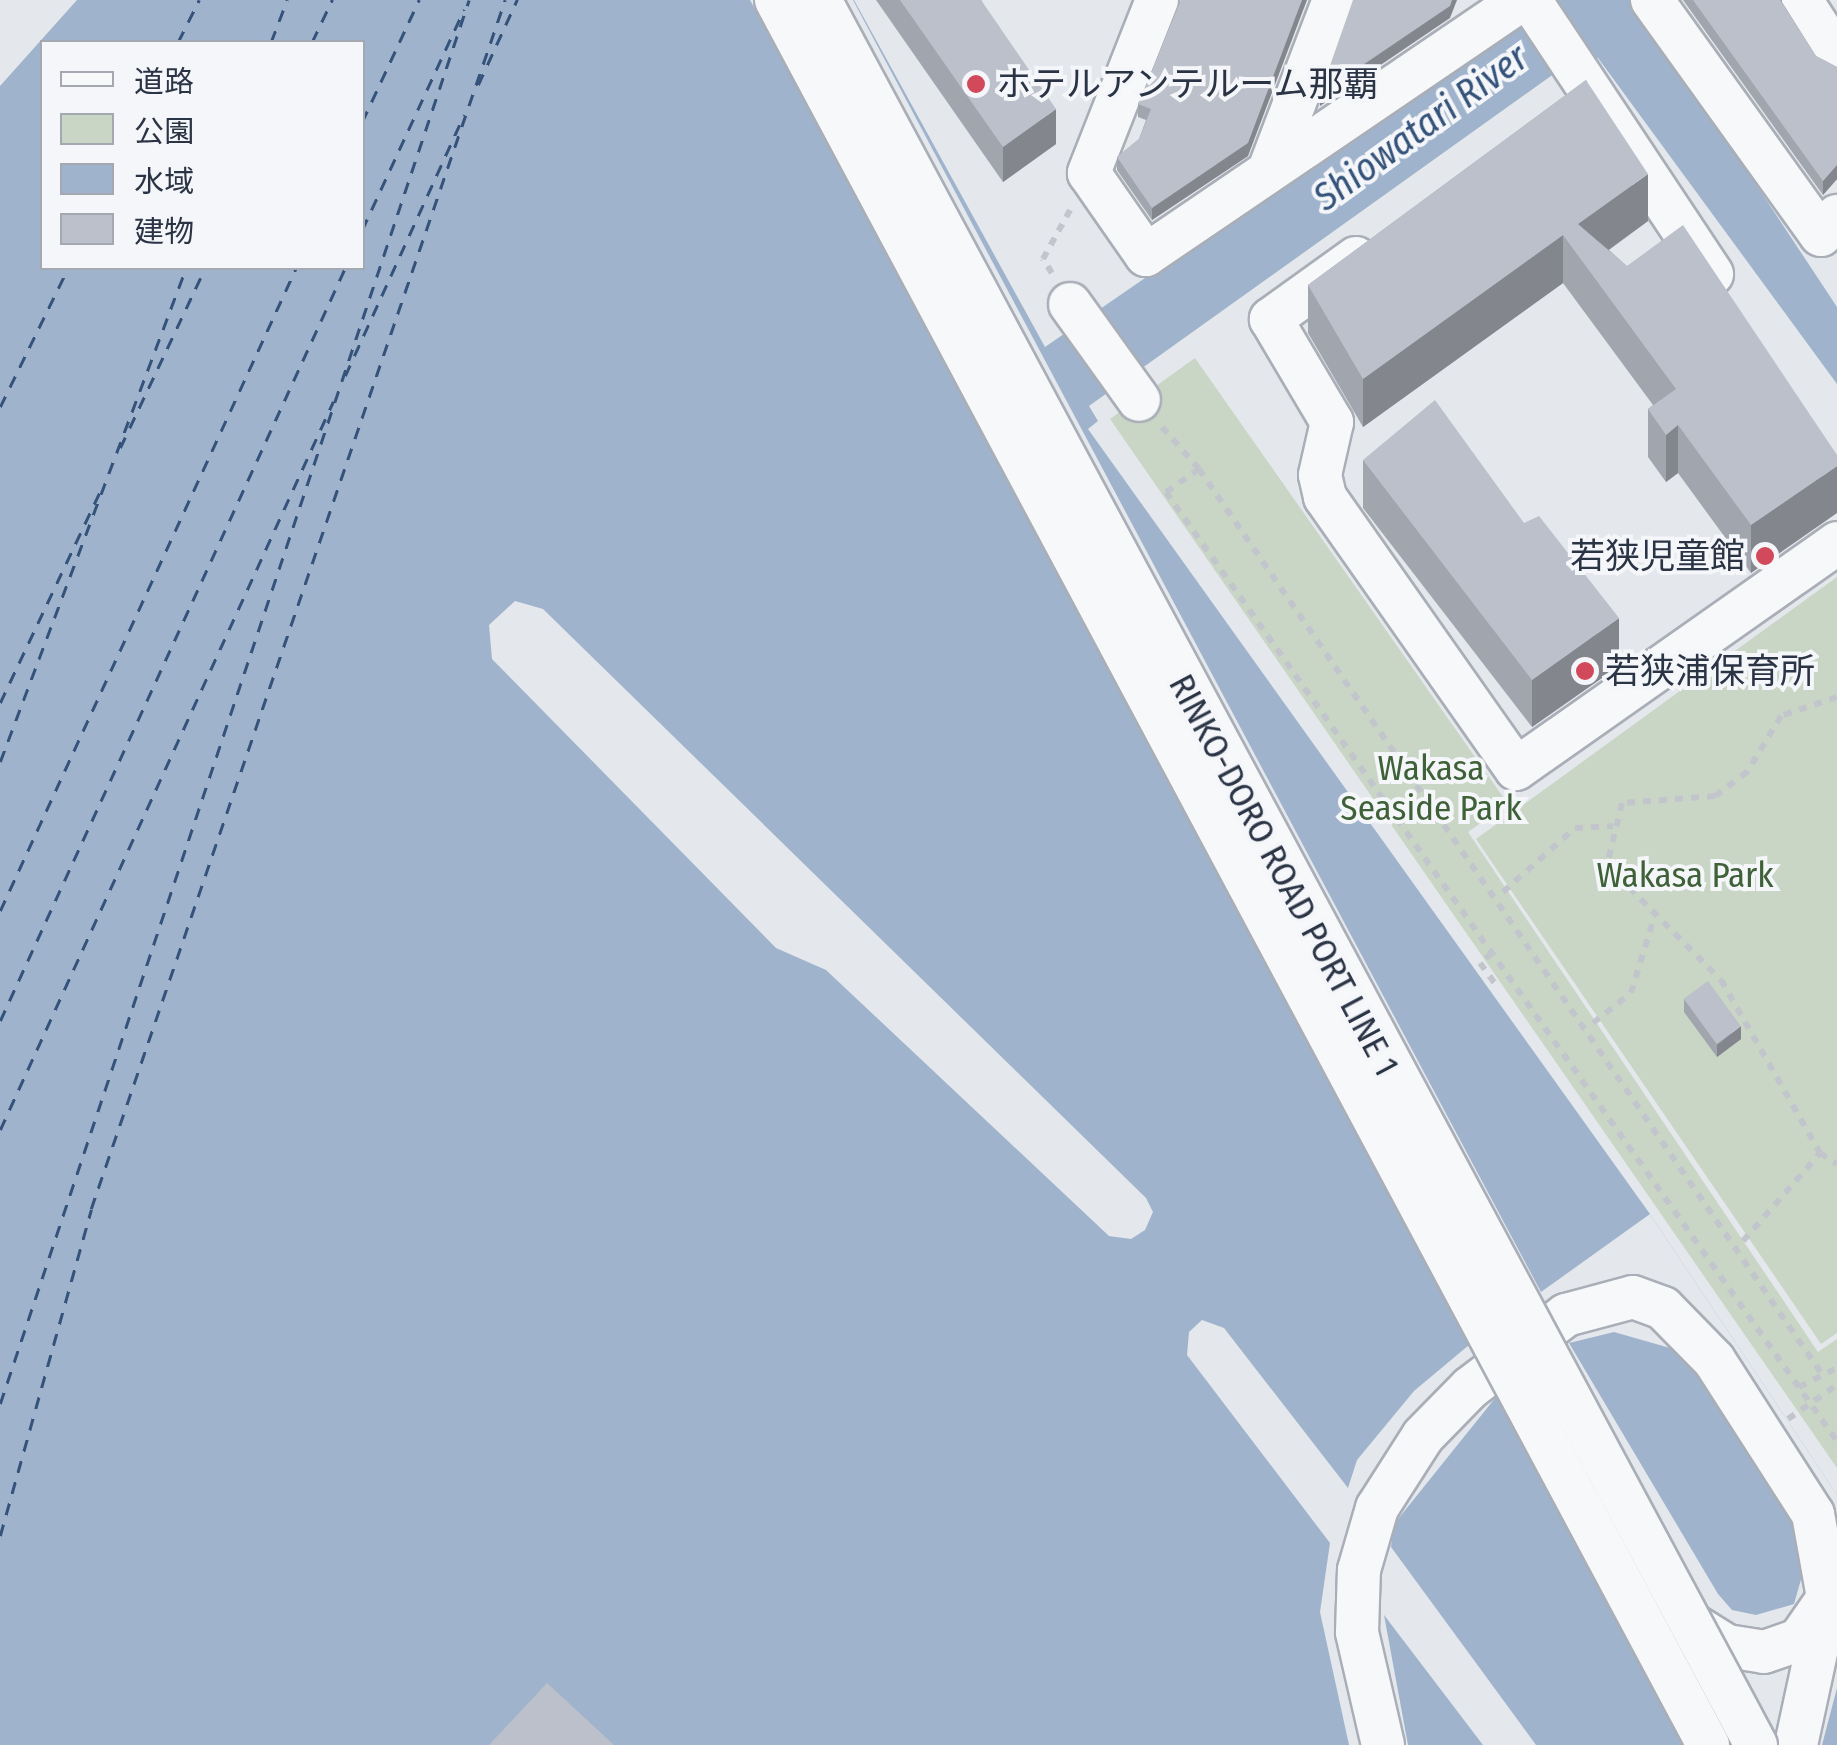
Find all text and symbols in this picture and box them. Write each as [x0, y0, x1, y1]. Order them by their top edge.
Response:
water label: Shiowatari River [1305, 35, 1537, 221]
legend [40, 40, 365, 270]
place label: ホテルアンテルーム那覇 [996, 63, 1381, 105]
text: 道路 [134, 64, 194, 100]
marker: ホテルアンテルーム那覇 [965, 73, 987, 95]
text: 公園 [134, 114, 194, 150]
text: 水域 [134, 164, 194, 200]
text: 建物 [134, 214, 194, 250]
place label: 若狭児童館 [1570, 535, 1745, 577]
marker: 若狭児童館 [1754, 545, 1776, 567]
place label: 若狭浦保育所 [1605, 650, 1815, 692]
marker: 若狭浦保育所 [1574, 660, 1596, 682]
street label: RINKO-DORO ROAD PORT LINE 1 [1160, 667, 1408, 1083]
park label: Wakasa Seaside Park [1340, 747, 1522, 829]
park label: Wakasa Park [1596, 854, 1774, 896]

